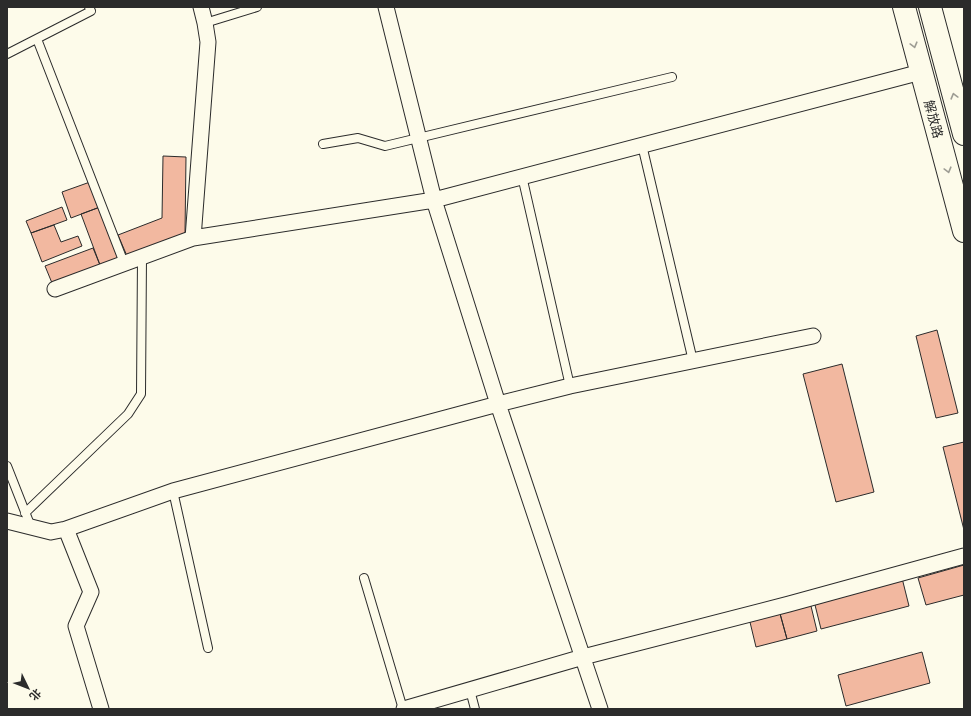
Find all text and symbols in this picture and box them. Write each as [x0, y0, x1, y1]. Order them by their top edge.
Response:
one-way arrow [909, 41, 918, 48]
one-way arrow [950, 93, 959, 100]
street label: 解放路 [921, 98, 947, 140]
one-way arrow [943, 167, 951, 173]
north arrow [8, 668, 48, 708]
text: 北 [27, 687, 44, 704]

